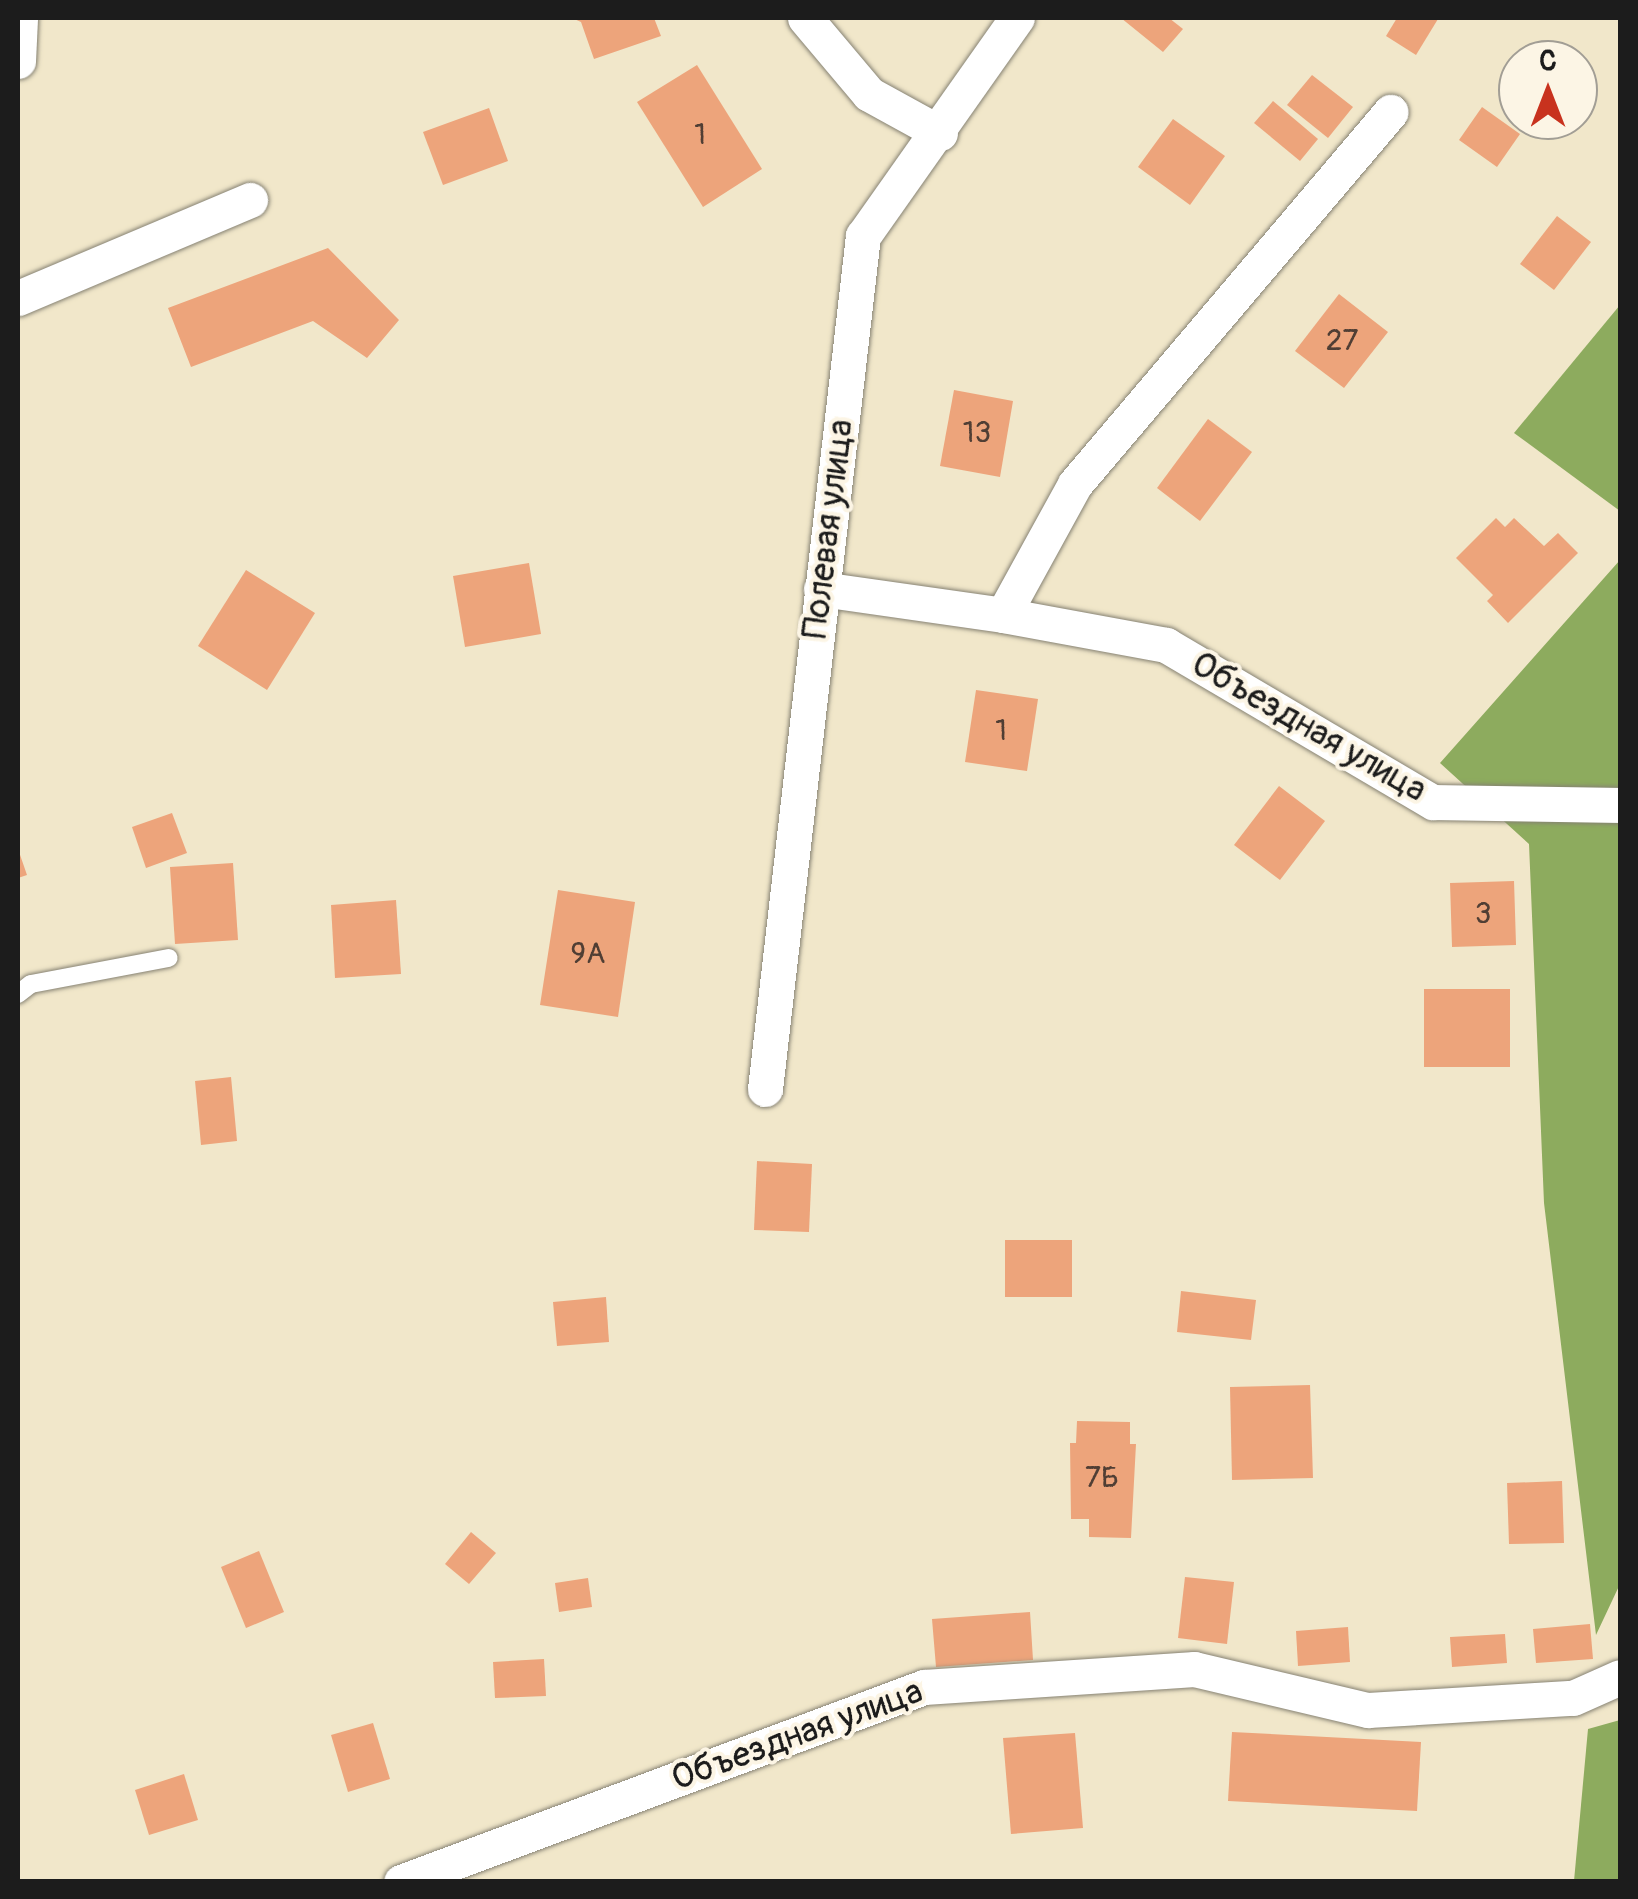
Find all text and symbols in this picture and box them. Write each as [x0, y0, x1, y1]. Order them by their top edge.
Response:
north arrow [1498, 40, 1598, 140]
text: С [1539, 44, 1557, 79]
house number: 1 [694, 117, 706, 153]
house number: 27 [1326, 323, 1358, 359]
house number: 13 [963, 415, 991, 451]
street label: Полевая улица [794, 417, 862, 641]
street label: Объездная улица [1184, 643, 1434, 811]
house number: 1 [995, 713, 1007, 749]
house number: 3 [1475, 896, 1491, 932]
house number: 9А [571, 936, 605, 972]
house number: 7Б [1085, 1460, 1119, 1496]
street label: Объездная улица [666, 1670, 928, 1800]

